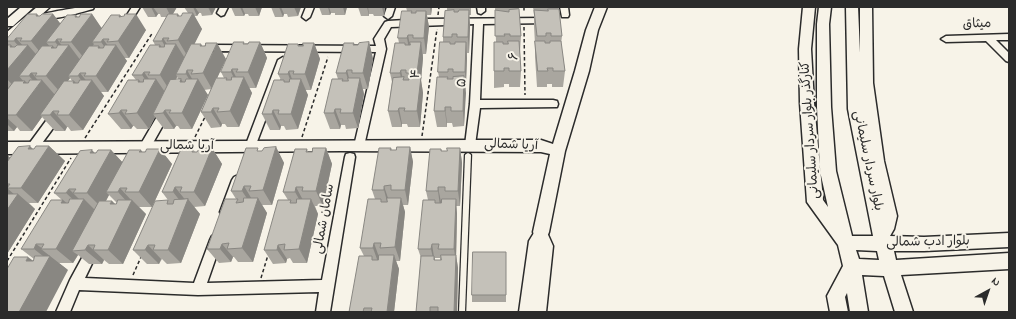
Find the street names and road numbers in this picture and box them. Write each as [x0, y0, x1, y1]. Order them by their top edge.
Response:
street label: میثاق [963, 17, 991, 33]
street label: ۶ [507, 52, 523, 60]
street label: کنارگذر بلوار سردار سلیمانی [798, 60, 824, 200]
street label: ۴ [409, 68, 425, 80]
street label: ۵ [455, 78, 471, 88]
street label: بلوار سردار سلیمانی [849, 110, 885, 212]
street label: آریا شمالی [484, 137, 538, 155]
street label: آریا شمالی [160, 139, 214, 155]
street label: سامان شمالی [311, 183, 339, 255]
street label: بلوار ادب شمالی [886, 234, 970, 252]

